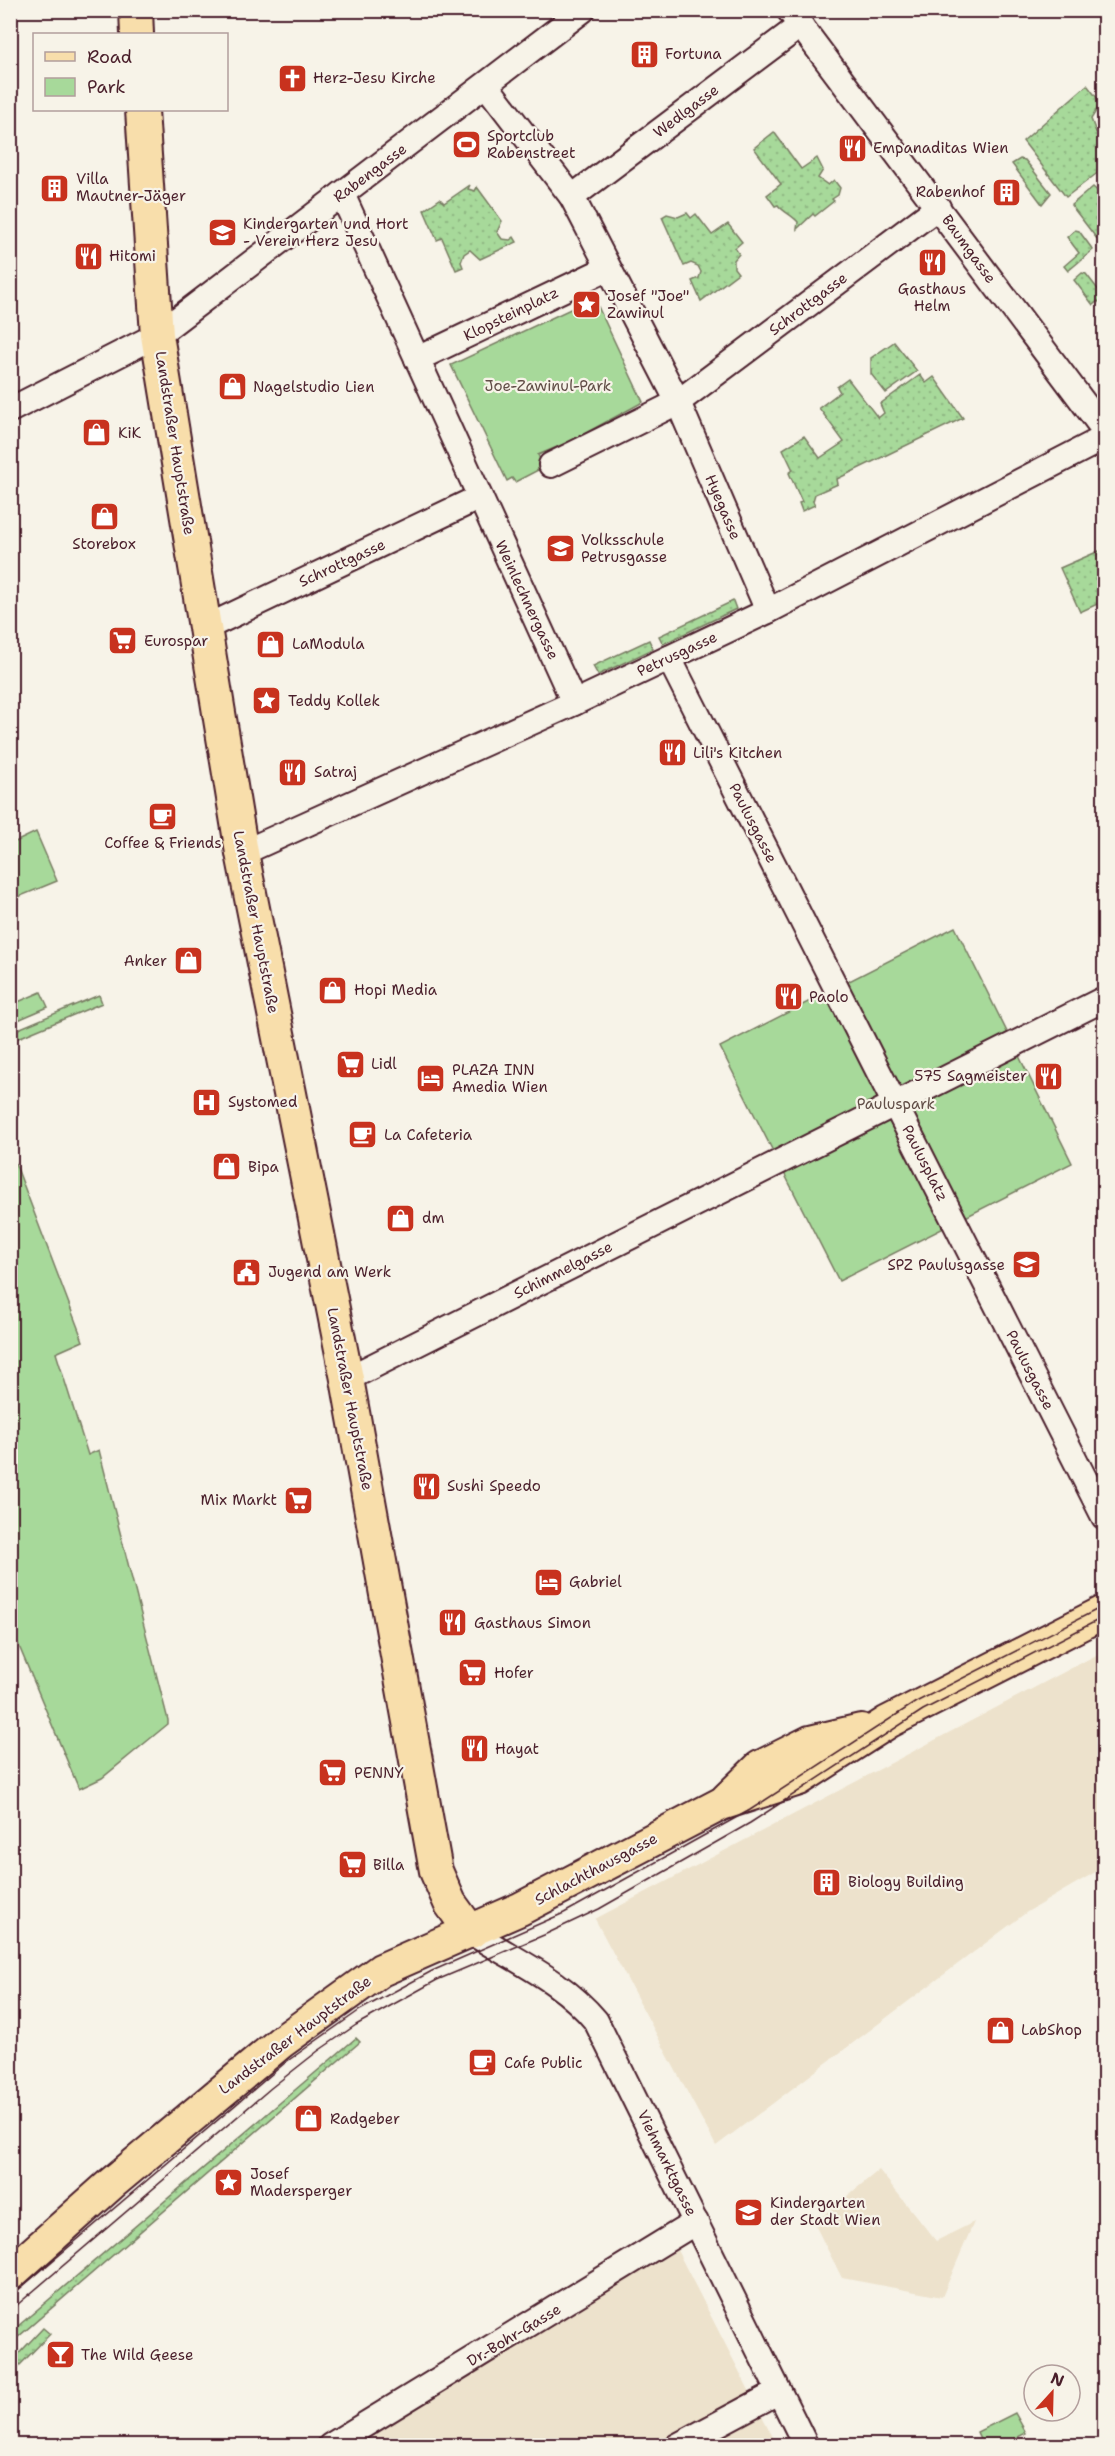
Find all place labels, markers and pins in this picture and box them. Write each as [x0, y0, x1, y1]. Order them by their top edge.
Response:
building icon: Fortuna [628, 38, 660, 70]
place label: Fortuna [665, 44, 722, 64]
church icon: Herz-Jesu Kirche [276, 62, 308, 94]
place label: Herz-Jesu Kirche [313, 68, 436, 88]
place label: Sportclub Rabenstreet [487, 126, 576, 163]
sports icon: Sportclub Rabenstreet [450, 129, 482, 161]
restaurant icon: Empanaditas Wien [836, 132, 868, 164]
place label: Empanaditas Wien [873, 138, 1009, 158]
place label: Villa Mautner-Jäger [76, 169, 186, 206]
building icon: Villa Mautner-Jäger [39, 172, 71, 204]
building icon: Rabenhof [990, 176, 1022, 208]
place label: Rabenhof [916, 182, 986, 202]
place label: Kindergarten und Hort - Verein Herz Jesu [243, 214, 409, 251]
school or university icon: Kindergarten und Hort - Verein Herz Jesu [206, 217, 238, 249]
restaurant icon: Hitomi [72, 240, 104, 272]
place label: Hitomi [109, 246, 156, 266]
restaurant icon: Gasthaus Helm [916, 246, 948, 278]
place label: Gasthaus Helm [898, 279, 966, 316]
place label: Josef "Joe" Zawinul [607, 286, 690, 323]
place icon: Josef "Joe" Zawinul [570, 289, 602, 321]
shop icon: Nagelstudio Lien [216, 371, 248, 403]
place label: Nagelstudio Lien [253, 377, 374, 397]
shop icon: KiK [81, 417, 113, 449]
place label: KiK [118, 423, 142, 443]
shop icon: Storebox [88, 501, 120, 533]
place label: Volksschule Petrusgasse [581, 530, 667, 567]
school or university icon: Volksschule Petrusgasse [544, 533, 576, 565]
place label: Storebox [72, 534, 136, 554]
supermarket icon: Eurospar [107, 625, 139, 657]
shop icon: LaModula [255, 628, 287, 660]
place label: Eurospar [144, 631, 208, 651]
place label: LaModula [292, 634, 365, 654]
place icon: Teddy Kollek [251, 685, 283, 717]
place label: Teddy Kollek [288, 691, 380, 711]
restaurant icon: Lili's Kitchen [656, 737, 688, 769]
place label: Lili's Kitchen [693, 743, 782, 763]
restaurant icon: Satraj [277, 756, 309, 788]
place label: Satraj [314, 762, 357, 782]
cafe icon: Coffee & Friends [147, 800, 179, 832]
place label: Coffee & Friends [104, 833, 222, 853]
shop icon: Anker [172, 945, 204, 977]
place label: Anker [124, 951, 167, 971]
shop icon: Hopi Media [317, 974, 349, 1006]
place label: Hopi Media [354, 980, 438, 1000]
restaurant icon: Paolo [772, 981, 804, 1013]
place label: Paolo [809, 987, 849, 1007]
supermarket icon: Lidl [334, 1048, 366, 1080]
place label: Lidl [371, 1054, 397, 1074]
place label: PLAZA INN Amedia Wien [452, 1060, 548, 1097]
restaurant icon: 575 Sagmeister [1032, 1060, 1064, 1092]
hotel icon: PLAZA INN Amedia Wien [415, 1063, 447, 1095]
place label: 575 Sagmeister [914, 1066, 1027, 1086]
hospital icon: Systomed [191, 1086, 223, 1118]
place label: Systomed [228, 1092, 298, 1112]
cafe icon: La Cafeteria [347, 1119, 379, 1151]
place label: La Cafeteria [384, 1125, 473, 1145]
shop icon: Bipa [211, 1151, 243, 1183]
place label: Bipa [248, 1157, 280, 1177]
shop icon: dm [385, 1202, 417, 1234]
place label: dm [422, 1208, 444, 1228]
school or university icon: SPZ Paulusgasse [1010, 1249, 1042, 1281]
place label: SPZ Paulusgasse [887, 1255, 1005, 1275]
public building icon: Jugend am Werk [231, 1256, 263, 1288]
place label: Jugend am Werk [268, 1262, 391, 1282]
restaurant icon: Sushi Speedo [410, 1470, 442, 1502]
place label: Sushi Speedo [447, 1476, 541, 1496]
supermarket icon: Mix Markt [282, 1484, 314, 1516]
place label: Mix Markt [201, 1490, 277, 1510]
hotel icon: Gabriel [532, 1566, 564, 1598]
place label: Gabriel [569, 1572, 622, 1592]
restaurant icon: Gasthaus Simon [437, 1607, 469, 1639]
place label: Gasthaus Simon [474, 1613, 591, 1633]
supermarket icon: Hofer [457, 1657, 489, 1689]
place label: Hofer [494, 1663, 534, 1683]
restaurant icon: Hayat [458, 1733, 490, 1765]
place label: Hayat [495, 1739, 539, 1759]
supermarket icon: PENNY [317, 1757, 349, 1789]
place label: PENNY [354, 1763, 404, 1783]
supermarket icon: Billa [336, 1849, 368, 1881]
place label: Billa [373, 1855, 405, 1875]
building icon: Biology Building [811, 1866, 843, 1898]
place label: Biology Building [848, 1872, 964, 1892]
shop icon: LabShop [984, 2014, 1016, 2046]
place label: LabShop [1021, 2020, 1082, 2040]
cafe icon: Cafe Public [467, 2047, 499, 2079]
place label: Cafe Public [504, 2053, 583, 2073]
shop icon: Radgeber [293, 2103, 325, 2135]
place label: Radgeber [330, 2109, 400, 2129]
place label: Josef Madersperger [250, 2164, 352, 2201]
place icon: Josef Madersperger [213, 2167, 245, 2199]
place label: Kindergarten der Stadt Wien [770, 2193, 880, 2230]
school or university icon: Kindergarten der Stadt Wien [733, 2196, 765, 2228]
bar icon: The Wild Geese [44, 2339, 76, 2371]
place label: The Wild Geese [81, 2345, 194, 2365]

